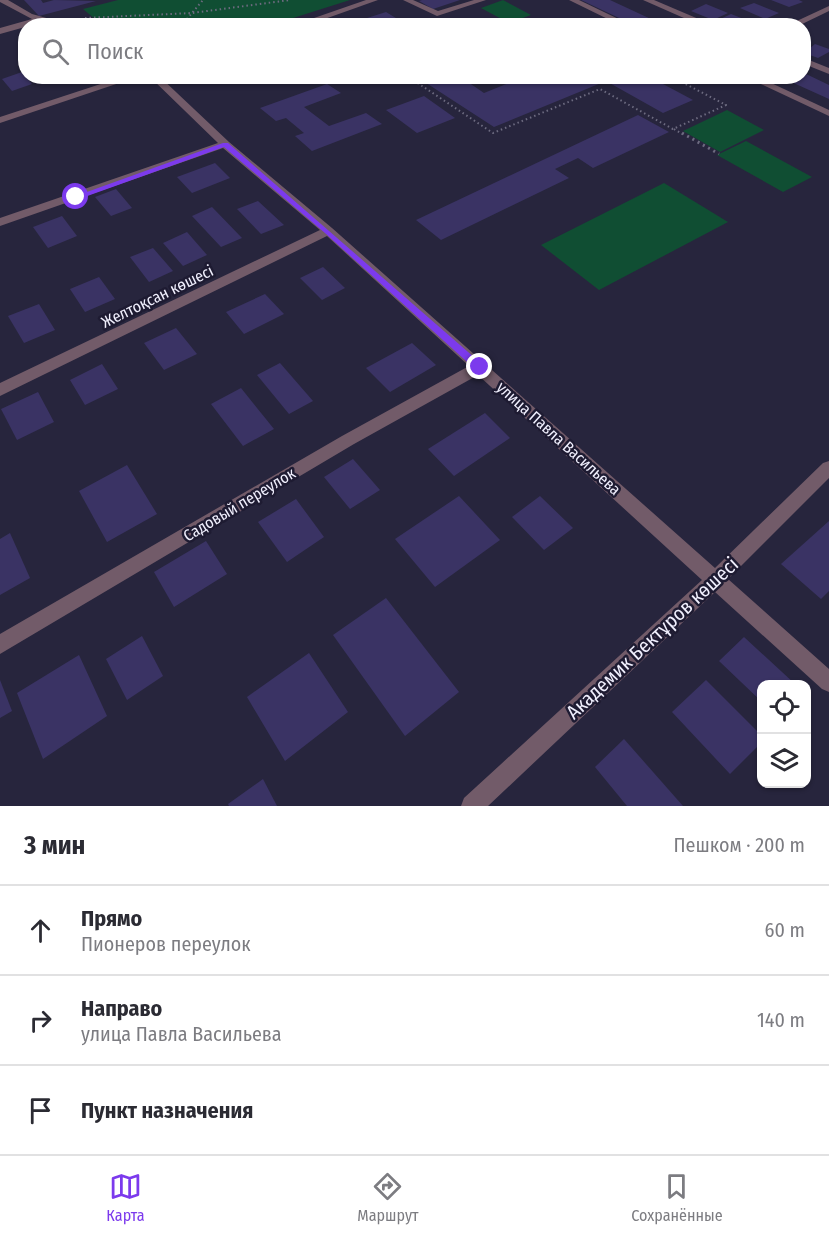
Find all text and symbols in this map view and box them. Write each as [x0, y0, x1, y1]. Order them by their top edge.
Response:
search box [18, 18, 811, 84]
icon: search [39, 35, 72, 68]
text: Поиск [87, 38, 143, 65]
route start [62, 183, 88, 209]
street label: Желтоқсан көшесі [98, 261, 216, 332]
route end [466, 353, 492, 379]
street label: улица Павла Васильева [493, 378, 625, 499]
street label: Садовый переулок [180, 463, 299, 545]
street label: Академик Бектұров көшесі [561, 552, 743, 724]
map controls [757, 680, 811, 788]
button: locate [757, 680, 811, 734]
button: layers [757, 734, 811, 788]
text: 3 мин [24, 830, 85, 861]
text: Пешком · 200 m [674, 833, 805, 857]
text: Прямо [81, 905, 142, 932]
icon: ahead [24, 914, 57, 947]
text: 60 m [765, 918, 805, 942]
text: Пионеров переулок [81, 932, 251, 956]
text: Направо [81, 995, 162, 1022]
icon: right [24, 1004, 57, 1037]
text: 140 m [757, 1008, 805, 1032]
text: улица Павла Васильева [81, 1022, 281, 1046]
icon: arrive [24, 1094, 57, 1127]
text: Пункт назначения [81, 1097, 253, 1124]
tab: Карта [106, 1170, 145, 1225]
tab: Маршрут [357, 1170, 419, 1225]
tab: Сохранённые [631, 1170, 723, 1225]

